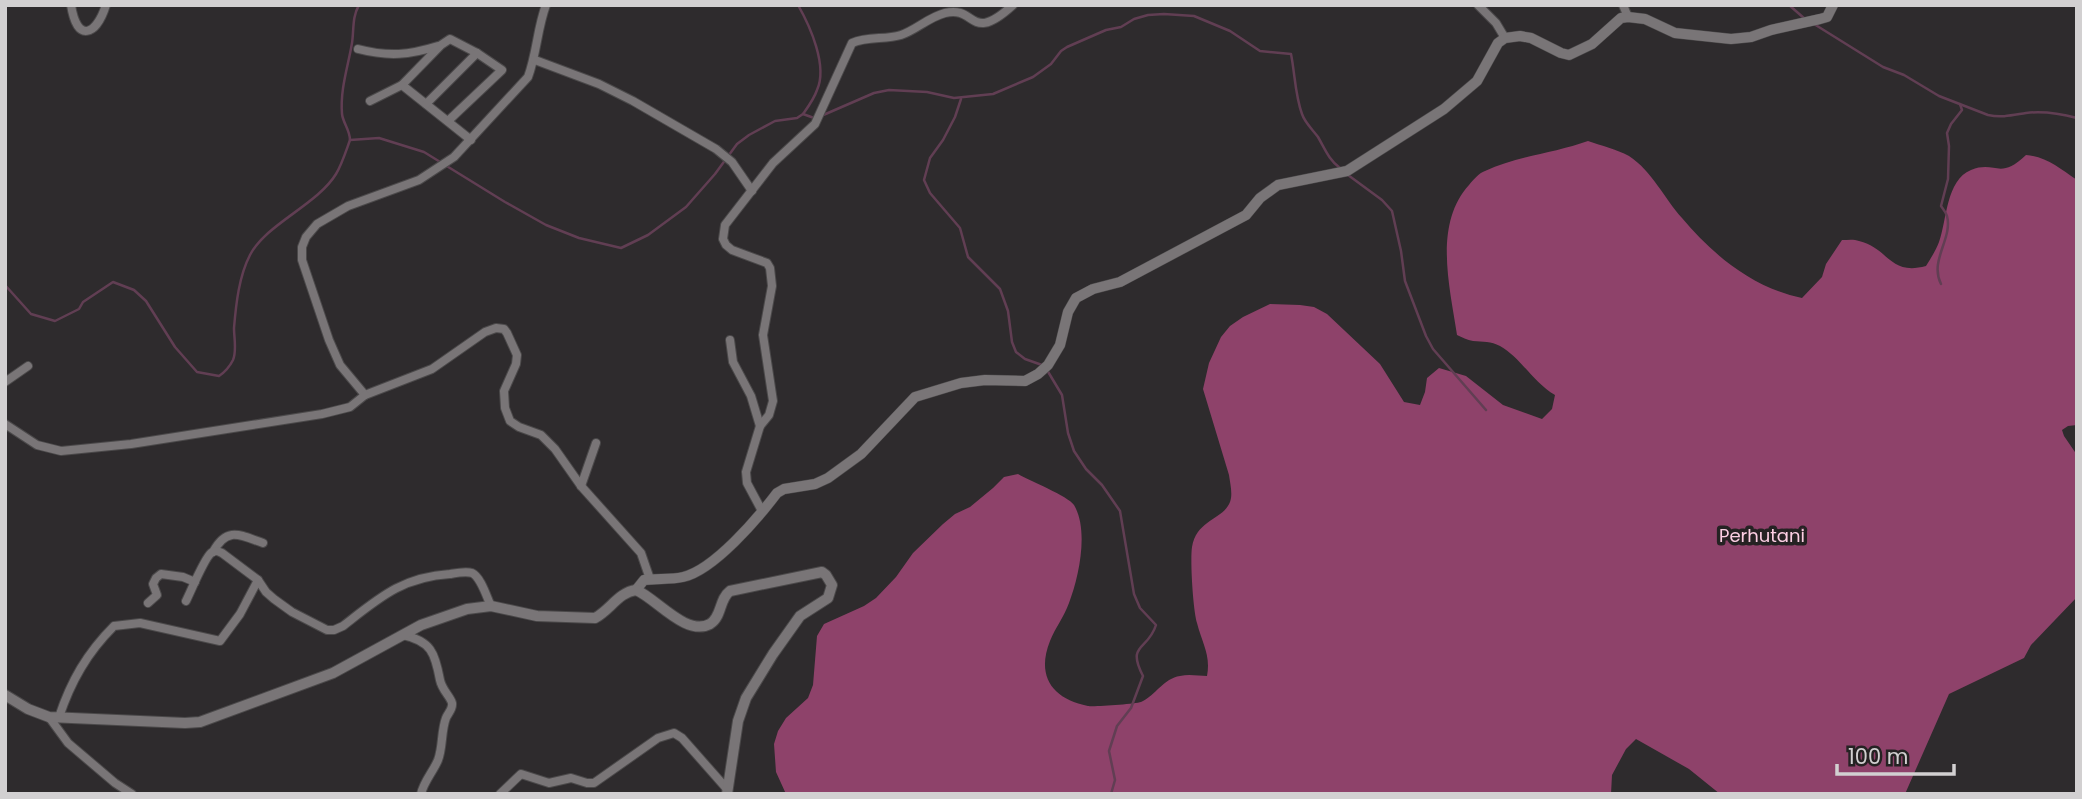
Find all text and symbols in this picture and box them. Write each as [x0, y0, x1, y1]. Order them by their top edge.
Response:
park label: Perhutani [1719, 523, 1805, 548]
scale bar [1837, 732, 1954, 776]
text: 100 m [1848, 742, 1908, 771]

